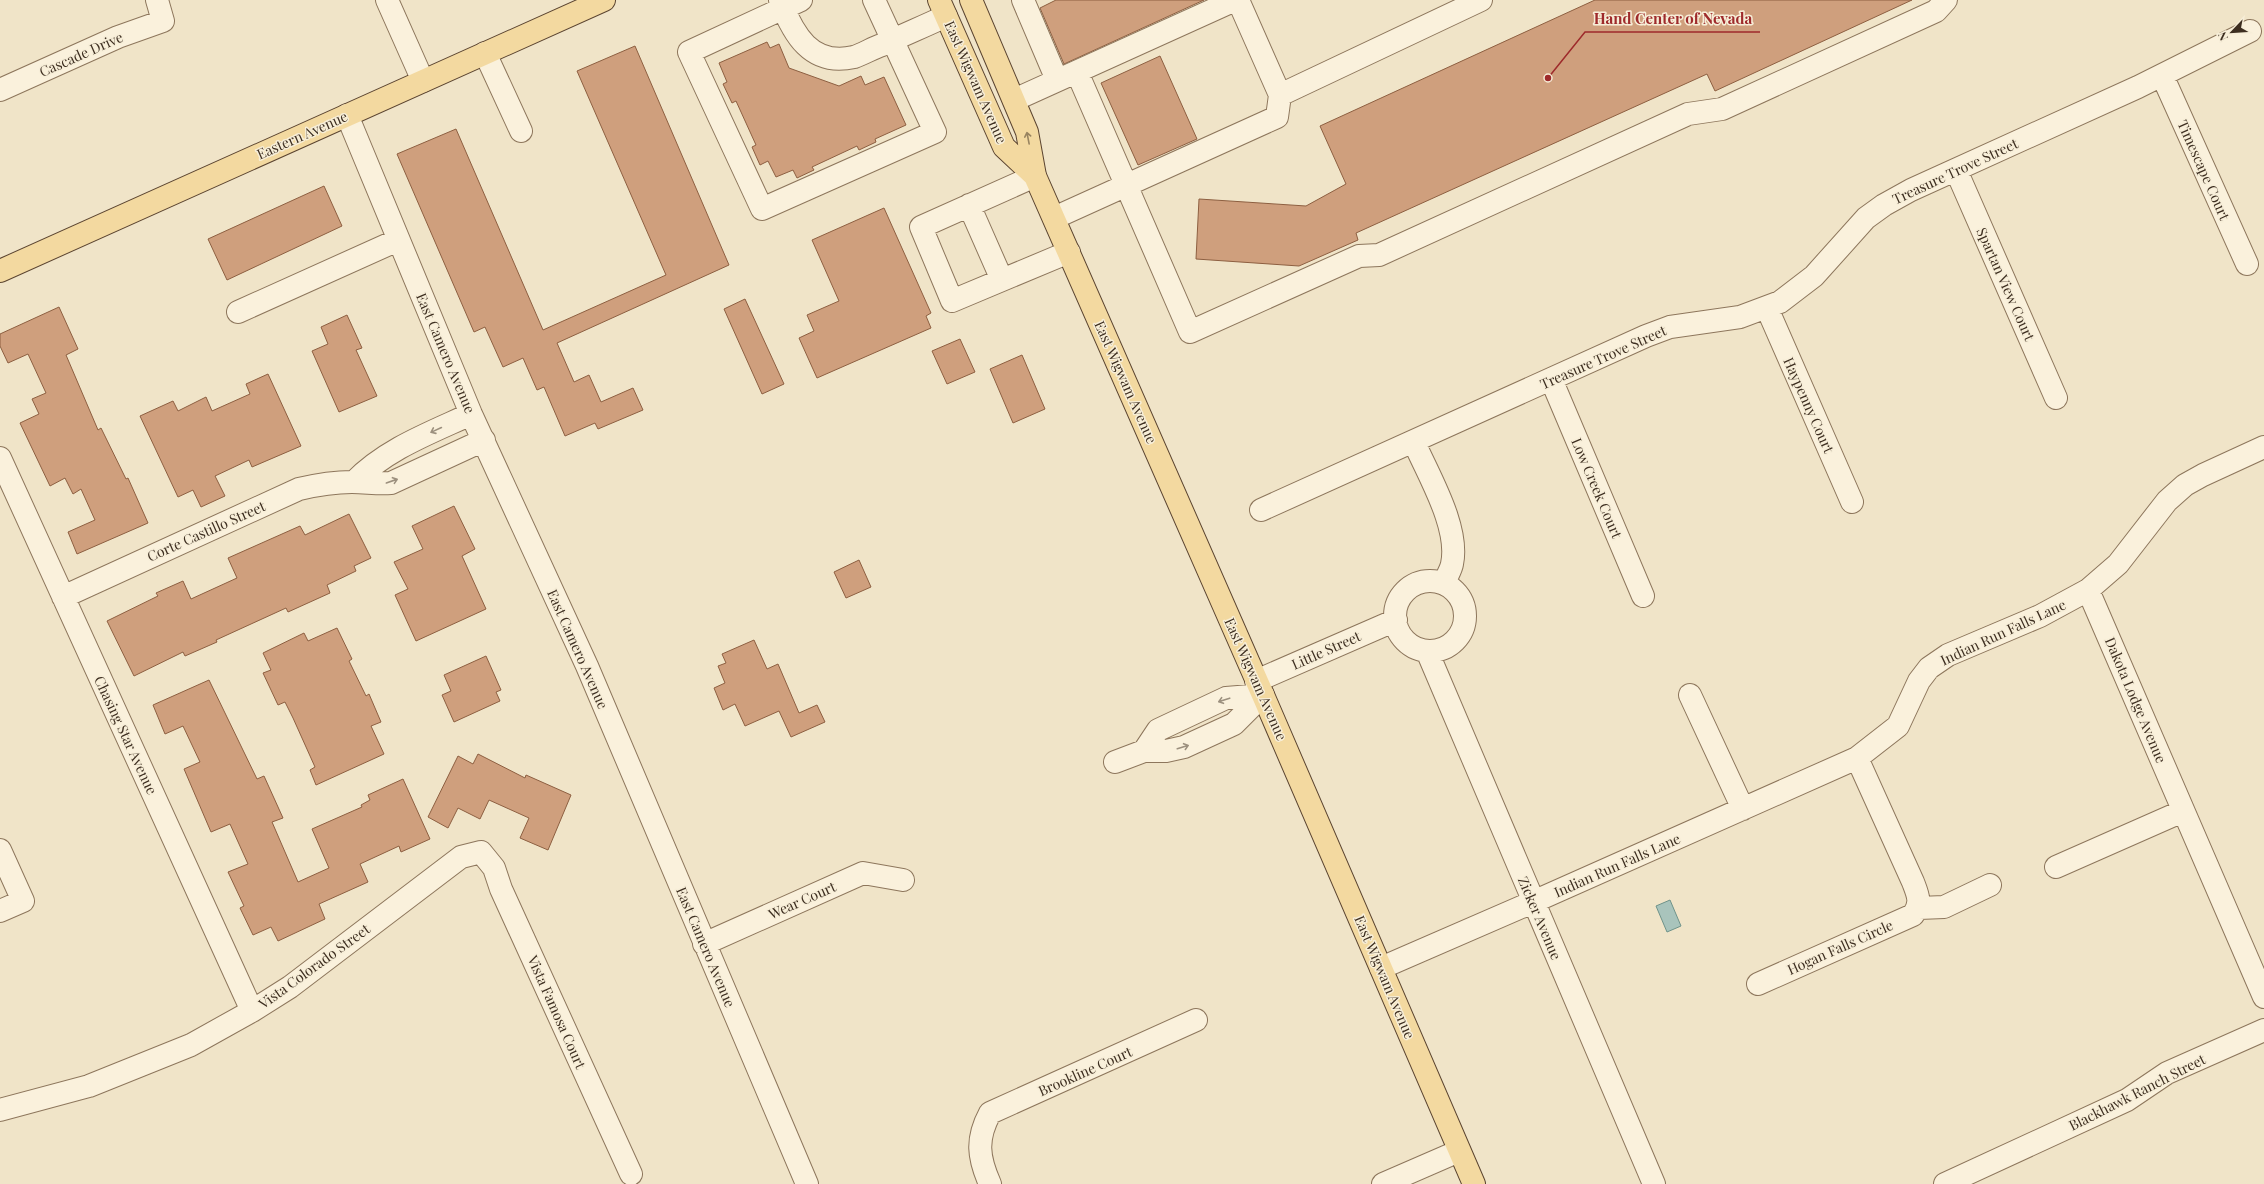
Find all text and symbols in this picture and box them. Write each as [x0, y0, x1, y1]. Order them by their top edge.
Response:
callout: Hand Center of Nevada [1585, 5, 1760, 32]
text: Hand Center of Nevada [1594, 8, 1753, 28]
north arrow [2212, 12, 2252, 52]
street label: East Wigwam Avenue [940, 18, 1012, 146]
street label: Cascade Drive [36, 27, 126, 81]
text: N [2214, 30, 2231, 43]
street label: Eastern Avenue [254, 106, 350, 164]
street label: Timescape Court [2173, 117, 2235, 224]
one-way arrow [1023, 132, 1031, 145]
street label: Treasure Trove Street [1889, 133, 2022, 208]
street label: Spartan View Court [1972, 224, 2040, 345]
street label: East Camero Avenue [412, 290, 480, 416]
street label: East Wigwam Avenue [1090, 318, 1162, 446]
street label: Treasure Trove Street [1537, 320, 1670, 393]
street label: Haypenny Court [1779, 354, 1839, 457]
one-way arrow [430, 427, 442, 434]
street label: Low Creek Court [1567, 435, 1627, 542]
one-way arrow [386, 477, 399, 484]
street label: Corte Castillo Street [144, 496, 269, 566]
street label: East Camero Avenue [543, 586, 613, 712]
street label: Indian Run Falls Lane [1937, 595, 2069, 669]
street label: East Wigwam Avenue [1220, 615, 1292, 743]
street label: Little Street [1288, 626, 1364, 674]
street label: Dakota Lodge Avenue [2101, 634, 2171, 766]
street label: Chasing Star Avenue [90, 673, 162, 797]
one-way arrow [1218, 697, 1231, 704]
one-way arrow [1176, 743, 1189, 750]
street label: Indian Run Falls Lane [1551, 829, 1683, 901]
street label: Zicker Avenue [1514, 873, 1566, 963]
street label: Wear Court [764, 876, 840, 924]
street label: East Camero Avenue [672, 884, 740, 1010]
street label: East Wigwam Avenue [1350, 912, 1420, 1042]
street label: Hogan Falls Circle [1784, 915, 1896, 979]
street label: Vista Colorado Street [254, 919, 374, 1013]
street label: Vista Famosa Court [523, 951, 591, 1073]
street label: Brookline Court [1035, 1041, 1136, 1100]
street label: Blackhawk Ranch Street [2066, 1049, 2209, 1135]

